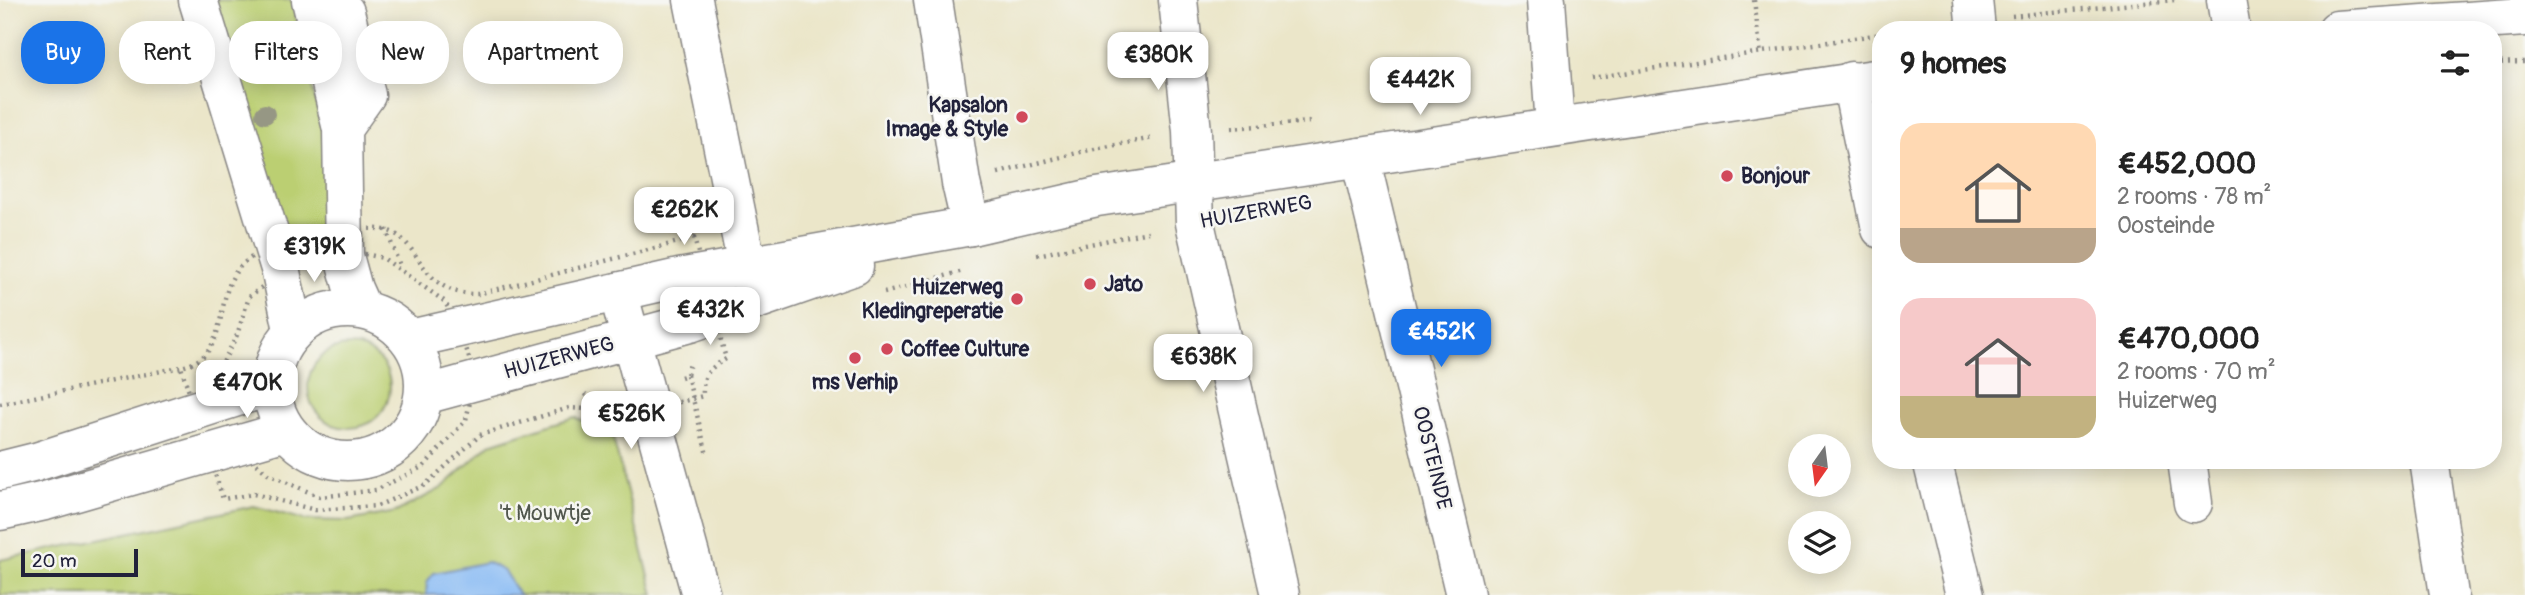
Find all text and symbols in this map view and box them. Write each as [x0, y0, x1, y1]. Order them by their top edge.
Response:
chip: Buy [21, 21, 105, 84]
chip: Rent [119, 21, 215, 84]
chip: Filters [229, 21, 342, 84]
chip: New [356, 21, 449, 84]
chip: Apartment [463, 21, 623, 84]
pin: €380K [1109, 32, 1207, 92]
text: €380K [1123, 40, 1193, 69]
icon: filters [2436, 44, 2474, 82]
text: 9 homes [1900, 45, 2006, 82]
pin: €442K [1371, 58, 1469, 117]
text: €442K [1386, 65, 1454, 94]
place label: Kapsalon Image & Style [885, 92, 1009, 143]
marker: Kapsalon Image & Style [1014, 109, 1030, 125]
text: €452,000 [2117, 145, 2256, 182]
icon: home [1956, 151, 2040, 235]
place label: Bonjour [1741, 163, 1811, 190]
marker: Bonjour [1719, 168, 1735, 184]
text: 2 rooms · 78 m² [2117, 182, 2271, 211]
pin: €262K [635, 188, 733, 247]
street label: HUIZERWEG [1198, 189, 1314, 235]
text: €262K [650, 195, 718, 224]
text: Oosteinde [2117, 211, 2215, 240]
pin: €319K [265, 224, 363, 284]
text: €319K [283, 232, 345, 261]
place label: Jato [1104, 271, 1144, 298]
place label: Huizerweg Kledingreperatie [862, 274, 1004, 325]
marker: Jato [1082, 276, 1098, 292]
pin: €432K [661, 288, 759, 347]
marker: Huizerweg Kledingreperatie [1009, 291, 1025, 307]
text: €432K [676, 295, 744, 324]
pin: €452K [1392, 310, 1490, 369]
text: €452K [1407, 317, 1475, 346]
text: €470,000 [2117, 320, 2260, 357]
icon: home [1956, 326, 2040, 410]
street label: HUIZERWEG [501, 330, 617, 386]
pin: €638K [1154, 334, 1252, 394]
place label: Coffee Culture [901, 336, 1030, 363]
marker: Coffee Culture [879, 341, 895, 357]
text: €638K [1170, 342, 1236, 371]
marker: ms Verhip [847, 350, 863, 366]
text: 2 rooms · 70 m² [2117, 357, 2276, 386]
pin: €470K [198, 360, 296, 420]
text: €470K [212, 368, 282, 397]
place label: ms Verhip [812, 369, 898, 396]
text: Huizerweg [2117, 386, 2217, 415]
pin: €526K [582, 392, 680, 451]
text: €526K [597, 399, 665, 428]
street label: OOSTEINDE [1406, 403, 1458, 513]
north arrow [1788, 434, 1852, 497]
map controls [1788, 434, 1851, 574]
park label: 't Mouwtje [499, 500, 592, 527]
button: layers [1788, 511, 1851, 574]
scale bar [21, 546, 138, 578]
text: 20 m [32, 549, 77, 573]

